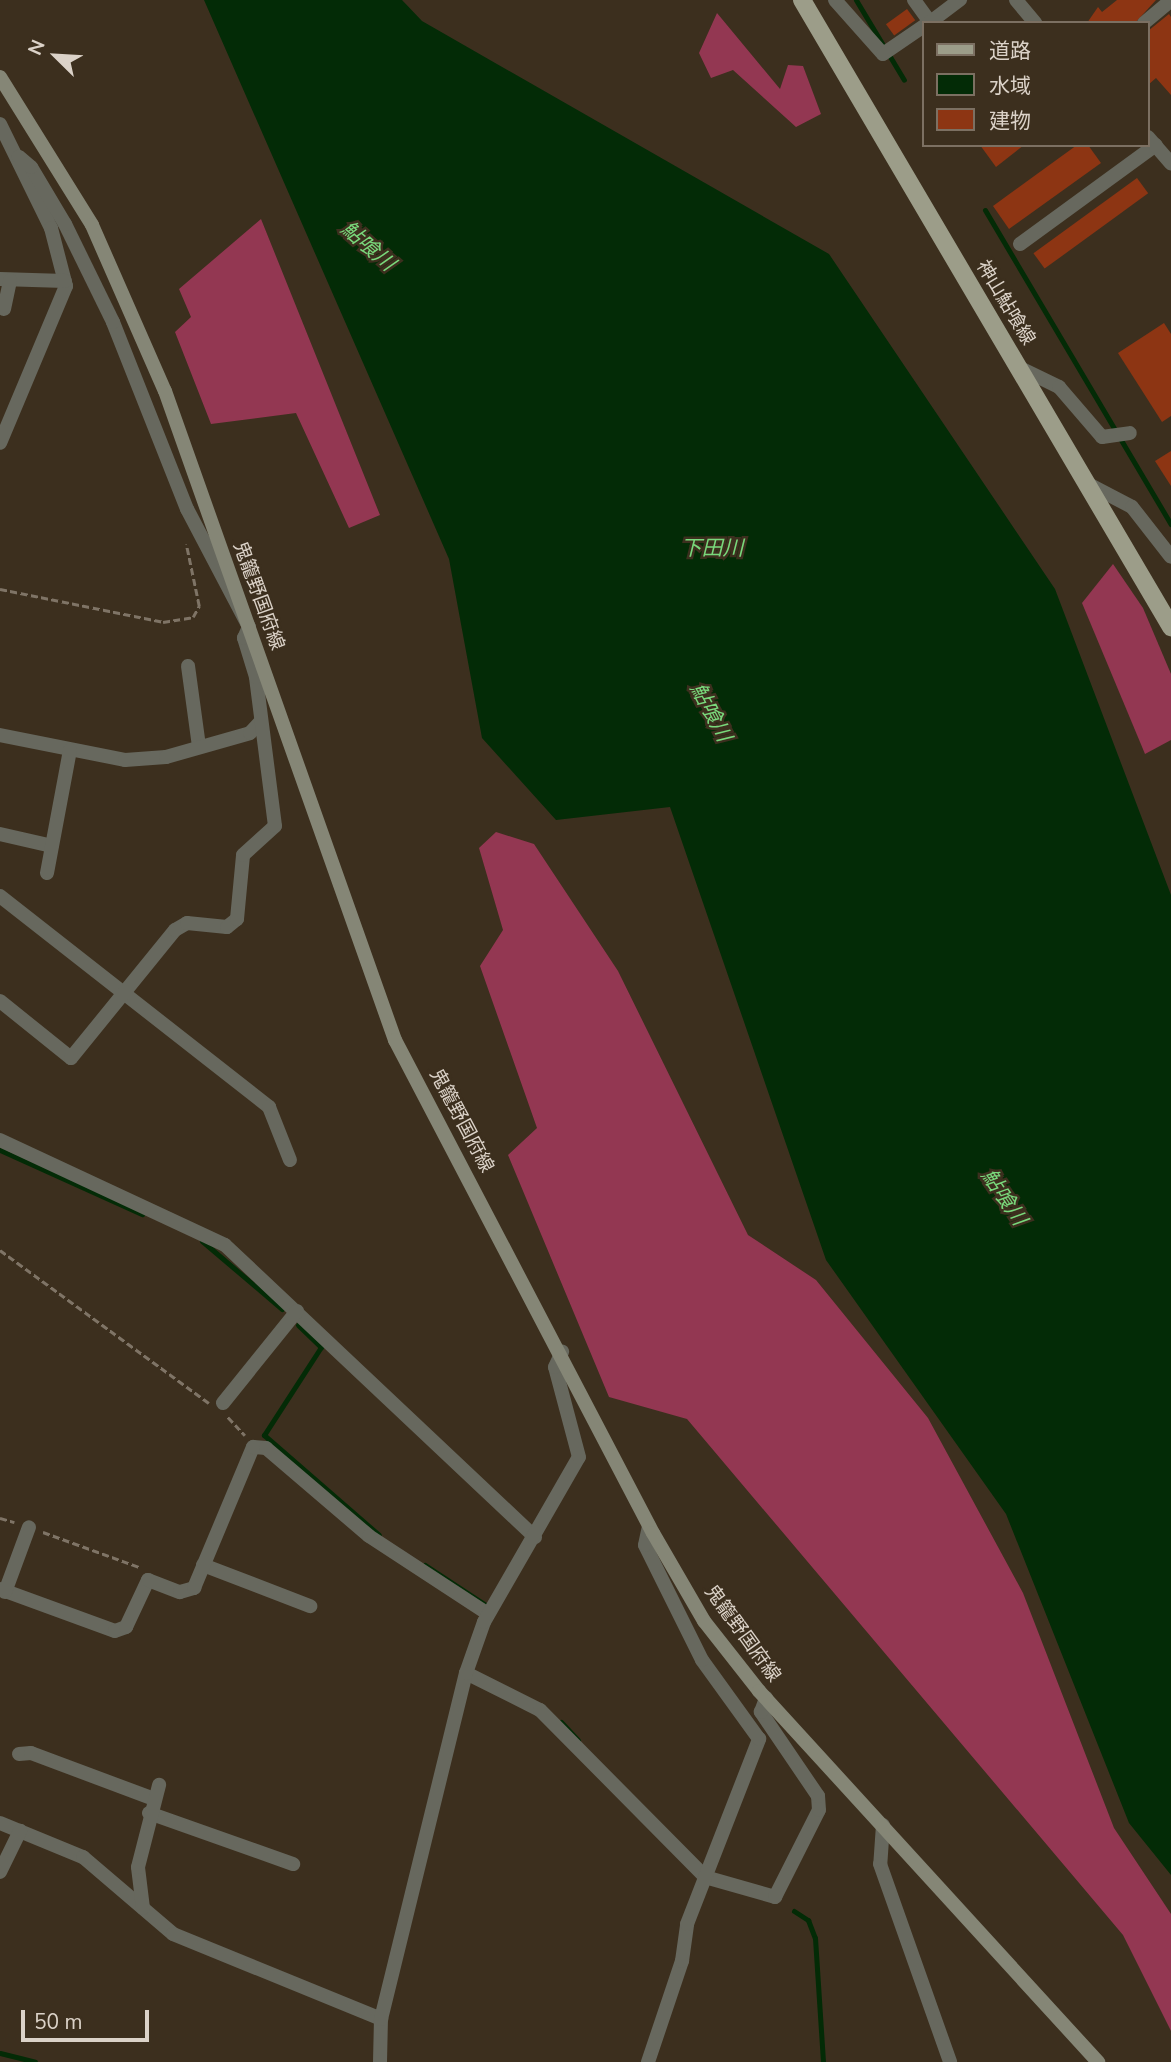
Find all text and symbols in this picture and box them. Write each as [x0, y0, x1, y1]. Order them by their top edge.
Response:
north arrow [21, 21, 91, 91]
legend [922, 21, 1150, 147]
text: N [22, 36, 52, 59]
text: 道路 [989, 37, 1031, 65]
text: 水域 [989, 72, 1031, 100]
text: 建物 [989, 107, 1031, 135]
water label: 鮎喰川 [336, 216, 400, 276]
street label: 神山鮎喰線 [971, 256, 1039, 350]
water label: 下田川 [681, 535, 743, 561]
street label: 鬼籠野国府線 [228, 539, 288, 653]
water label: 鮎喰川 [685, 678, 737, 746]
street label: 鬼籠野国府線 [424, 1065, 498, 1177]
water label: 鮎喰川 [976, 1164, 1032, 1230]
street label: 鬼籠野国府線 [699, 1581, 785, 1687]
scale bar [24, 1996, 152, 2040]
text: 50 m [34, 2008, 83, 2036]

